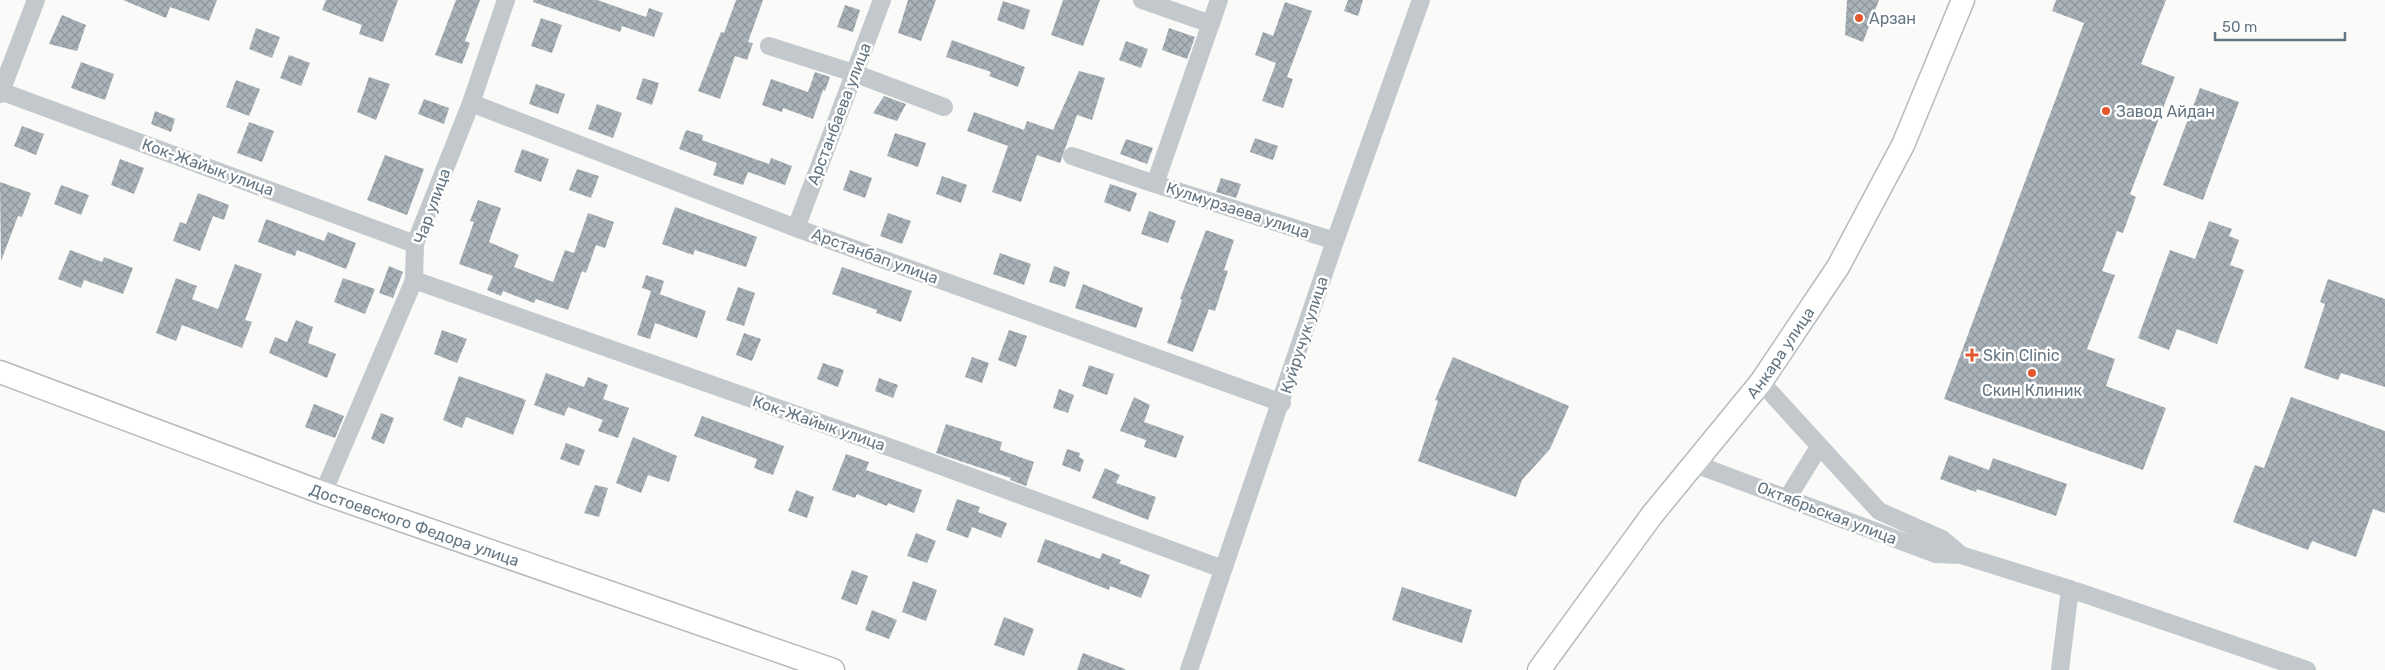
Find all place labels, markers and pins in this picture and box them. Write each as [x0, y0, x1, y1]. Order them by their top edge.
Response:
place label: Арзан [1869, 9, 1916, 28]
marker: Арзан [1853, 12, 1865, 24]
place label: Завод Айдан [2116, 102, 2215, 121]
marker: Завод Айдан [2100, 105, 2112, 117]
place label: Skin Clinic [1983, 346, 2060, 365]
marker: Skin Clinic [1965, 348, 1979, 362]
marker: Скин Клиник [2026, 367, 2038, 379]
place label: Скин Клиник [1982, 381, 2082, 400]

